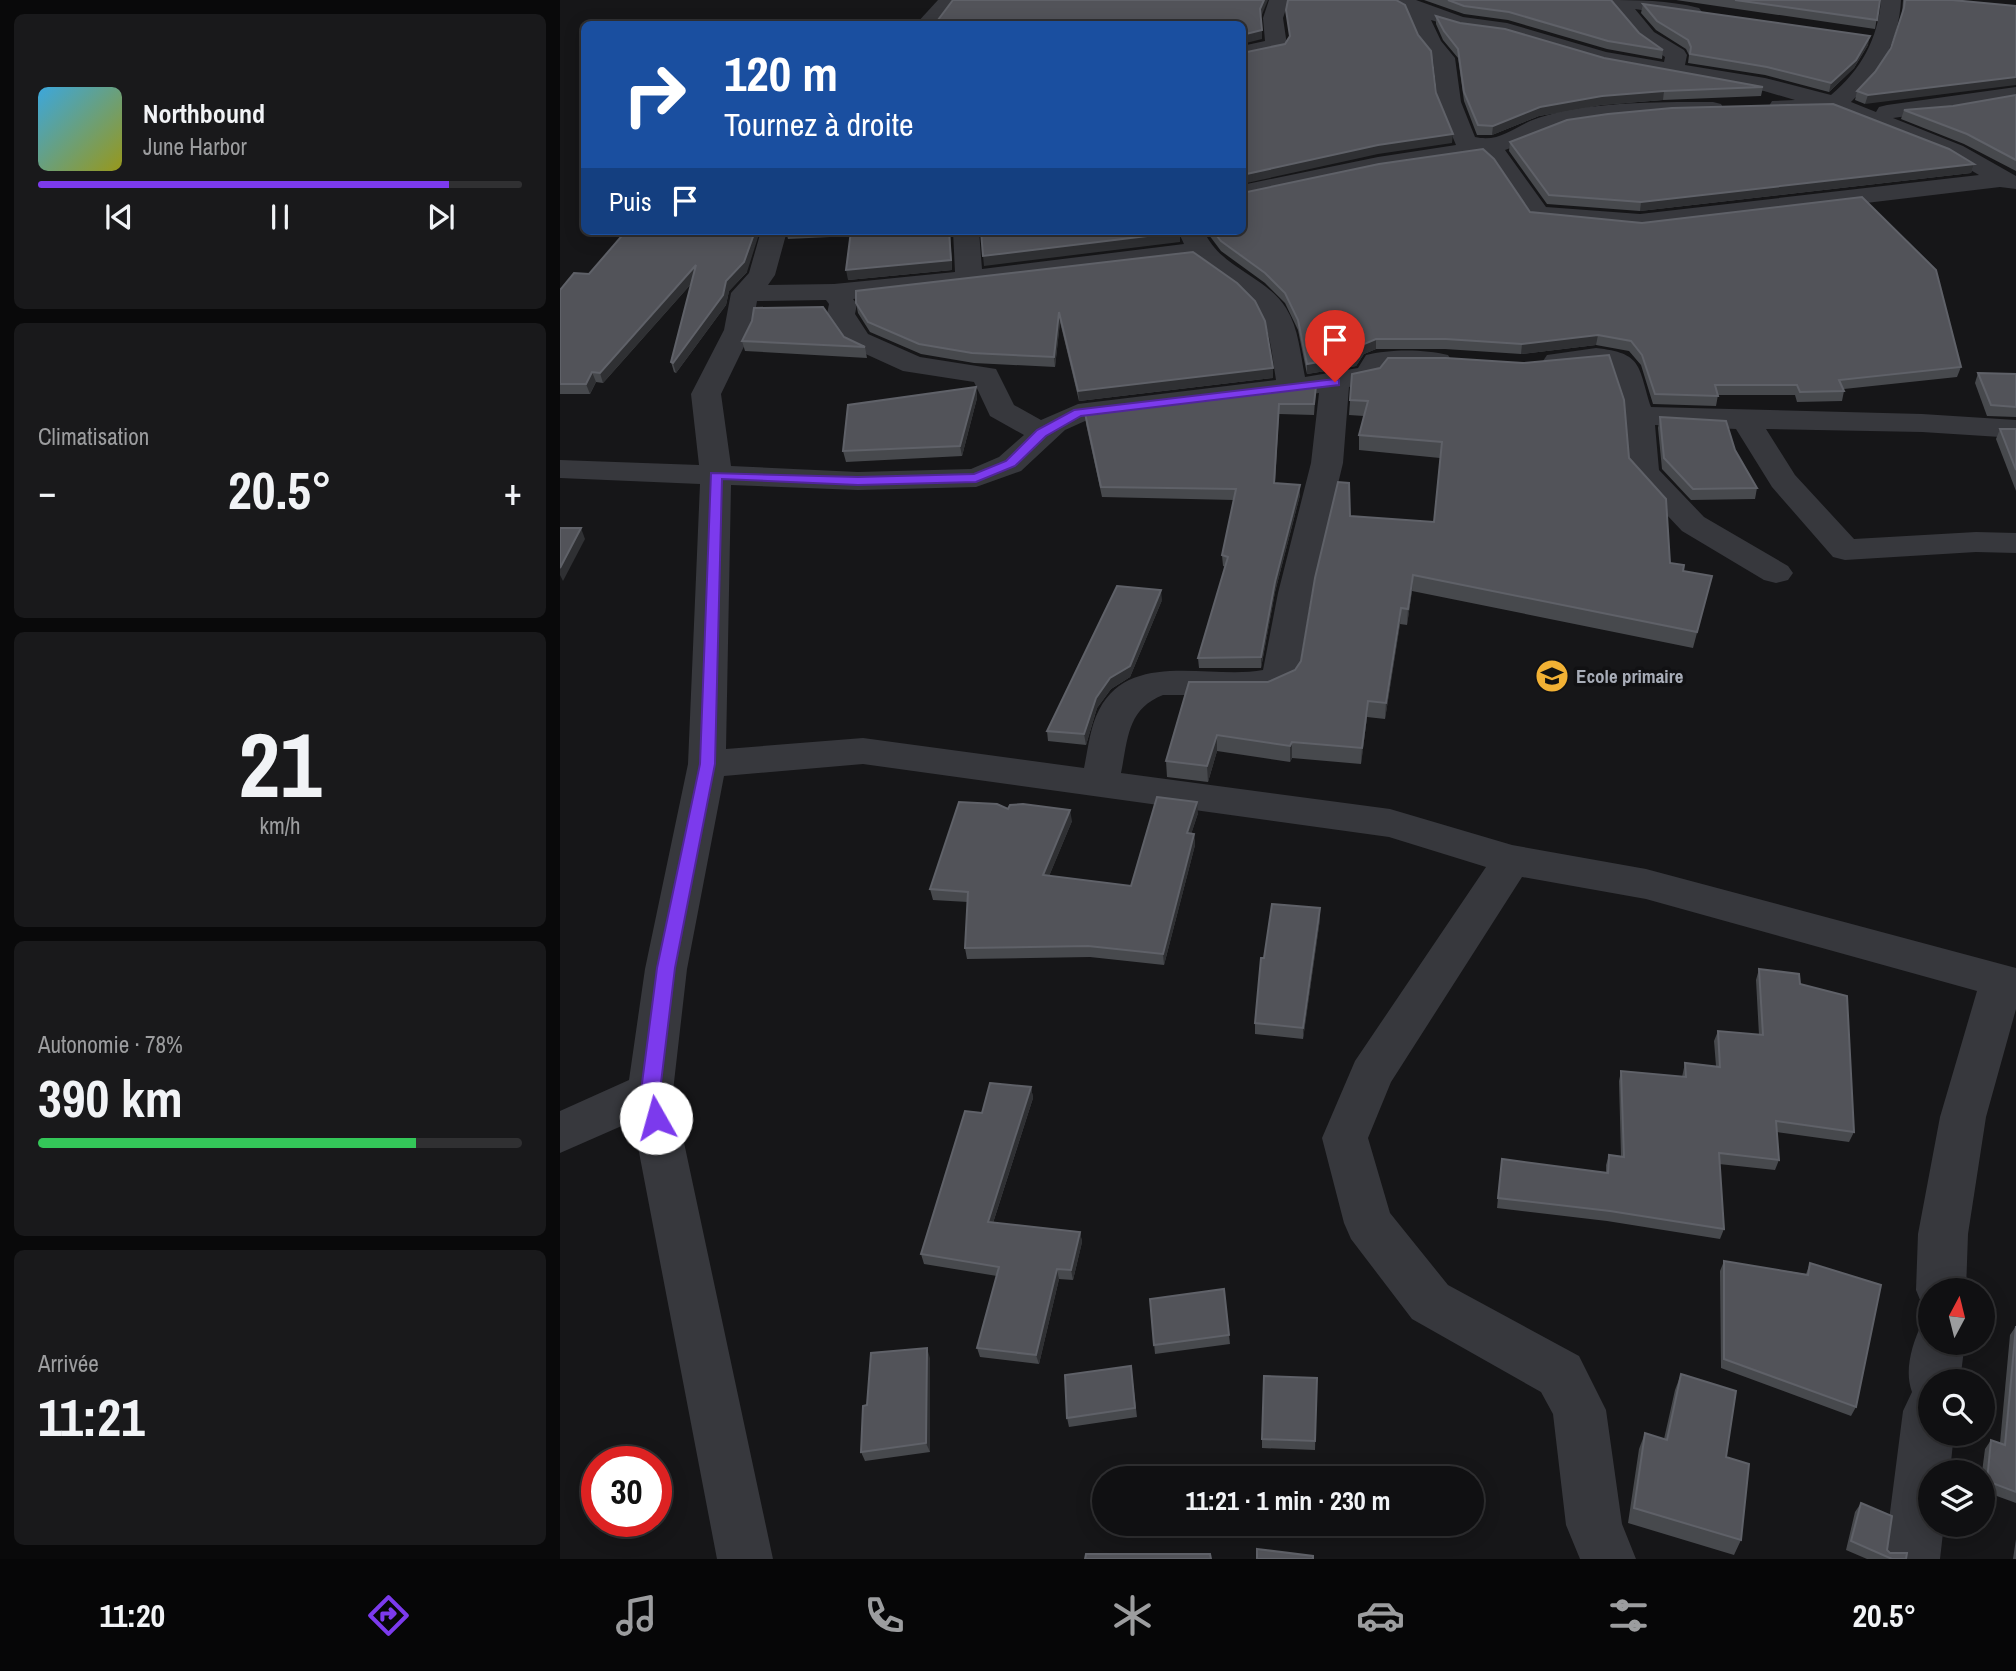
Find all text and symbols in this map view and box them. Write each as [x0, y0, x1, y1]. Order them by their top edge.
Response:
text: 120 m [724, 40, 838, 106]
icon: right [609, 49, 700, 140]
text: Northbound [143, 96, 265, 131]
text: Tournez à droite [724, 103, 914, 146]
text: June Harbor [143, 131, 247, 162]
icon: arrive [666, 182, 704, 220]
text: Puis [609, 184, 652, 219]
icon: previous [100, 198, 138, 236]
icon: pause [261, 198, 299, 236]
icon: next [422, 198, 460, 236]
pin [1305, 310, 1365, 382]
icon: arrive [1316, 321, 1354, 359]
text: Climatisation [38, 421, 149, 452]
text: 20.5° [228, 455, 332, 525]
text: − [38, 466, 56, 517]
text: + [504, 466, 522, 517]
school or university icon: Ecole primaire [1533, 657, 1571, 695]
place label: Ecole primaire [1576, 663, 1684, 689]
text: 21 [239, 703, 322, 825]
text: km/h [260, 810, 300, 841]
text: Autonomie · 78% [38, 1029, 183, 1060]
text: 390 km [38, 1063, 183, 1133]
position arrow [619, 1081, 693, 1155]
north arrow [1918, 1278, 1995, 1354]
map controls [1918, 1278, 1995, 1537]
text: Arrivée [38, 1348, 99, 1379]
button: search [1918, 1369, 1995, 1446]
text: 11:21 [38, 1382, 145, 1452]
speed limit sign: 30 [581, 1446, 672, 1537]
button: layers [1918, 1460, 1995, 1537]
text: 11:21 · 1 min · 230 m [1185, 1483, 1391, 1518]
icon: directions [364, 1591, 413, 1640]
icon: music [612, 1591, 661, 1640]
icon: phone [860, 1591, 909, 1640]
icon: climate [1108, 1591, 1157, 1640]
icon: car [1356, 1591, 1405, 1640]
icon: filters [1604, 1591, 1653, 1640]
text: 11:20 [100, 1594, 165, 1637]
text: 20.5° [1853, 1594, 1916, 1637]

